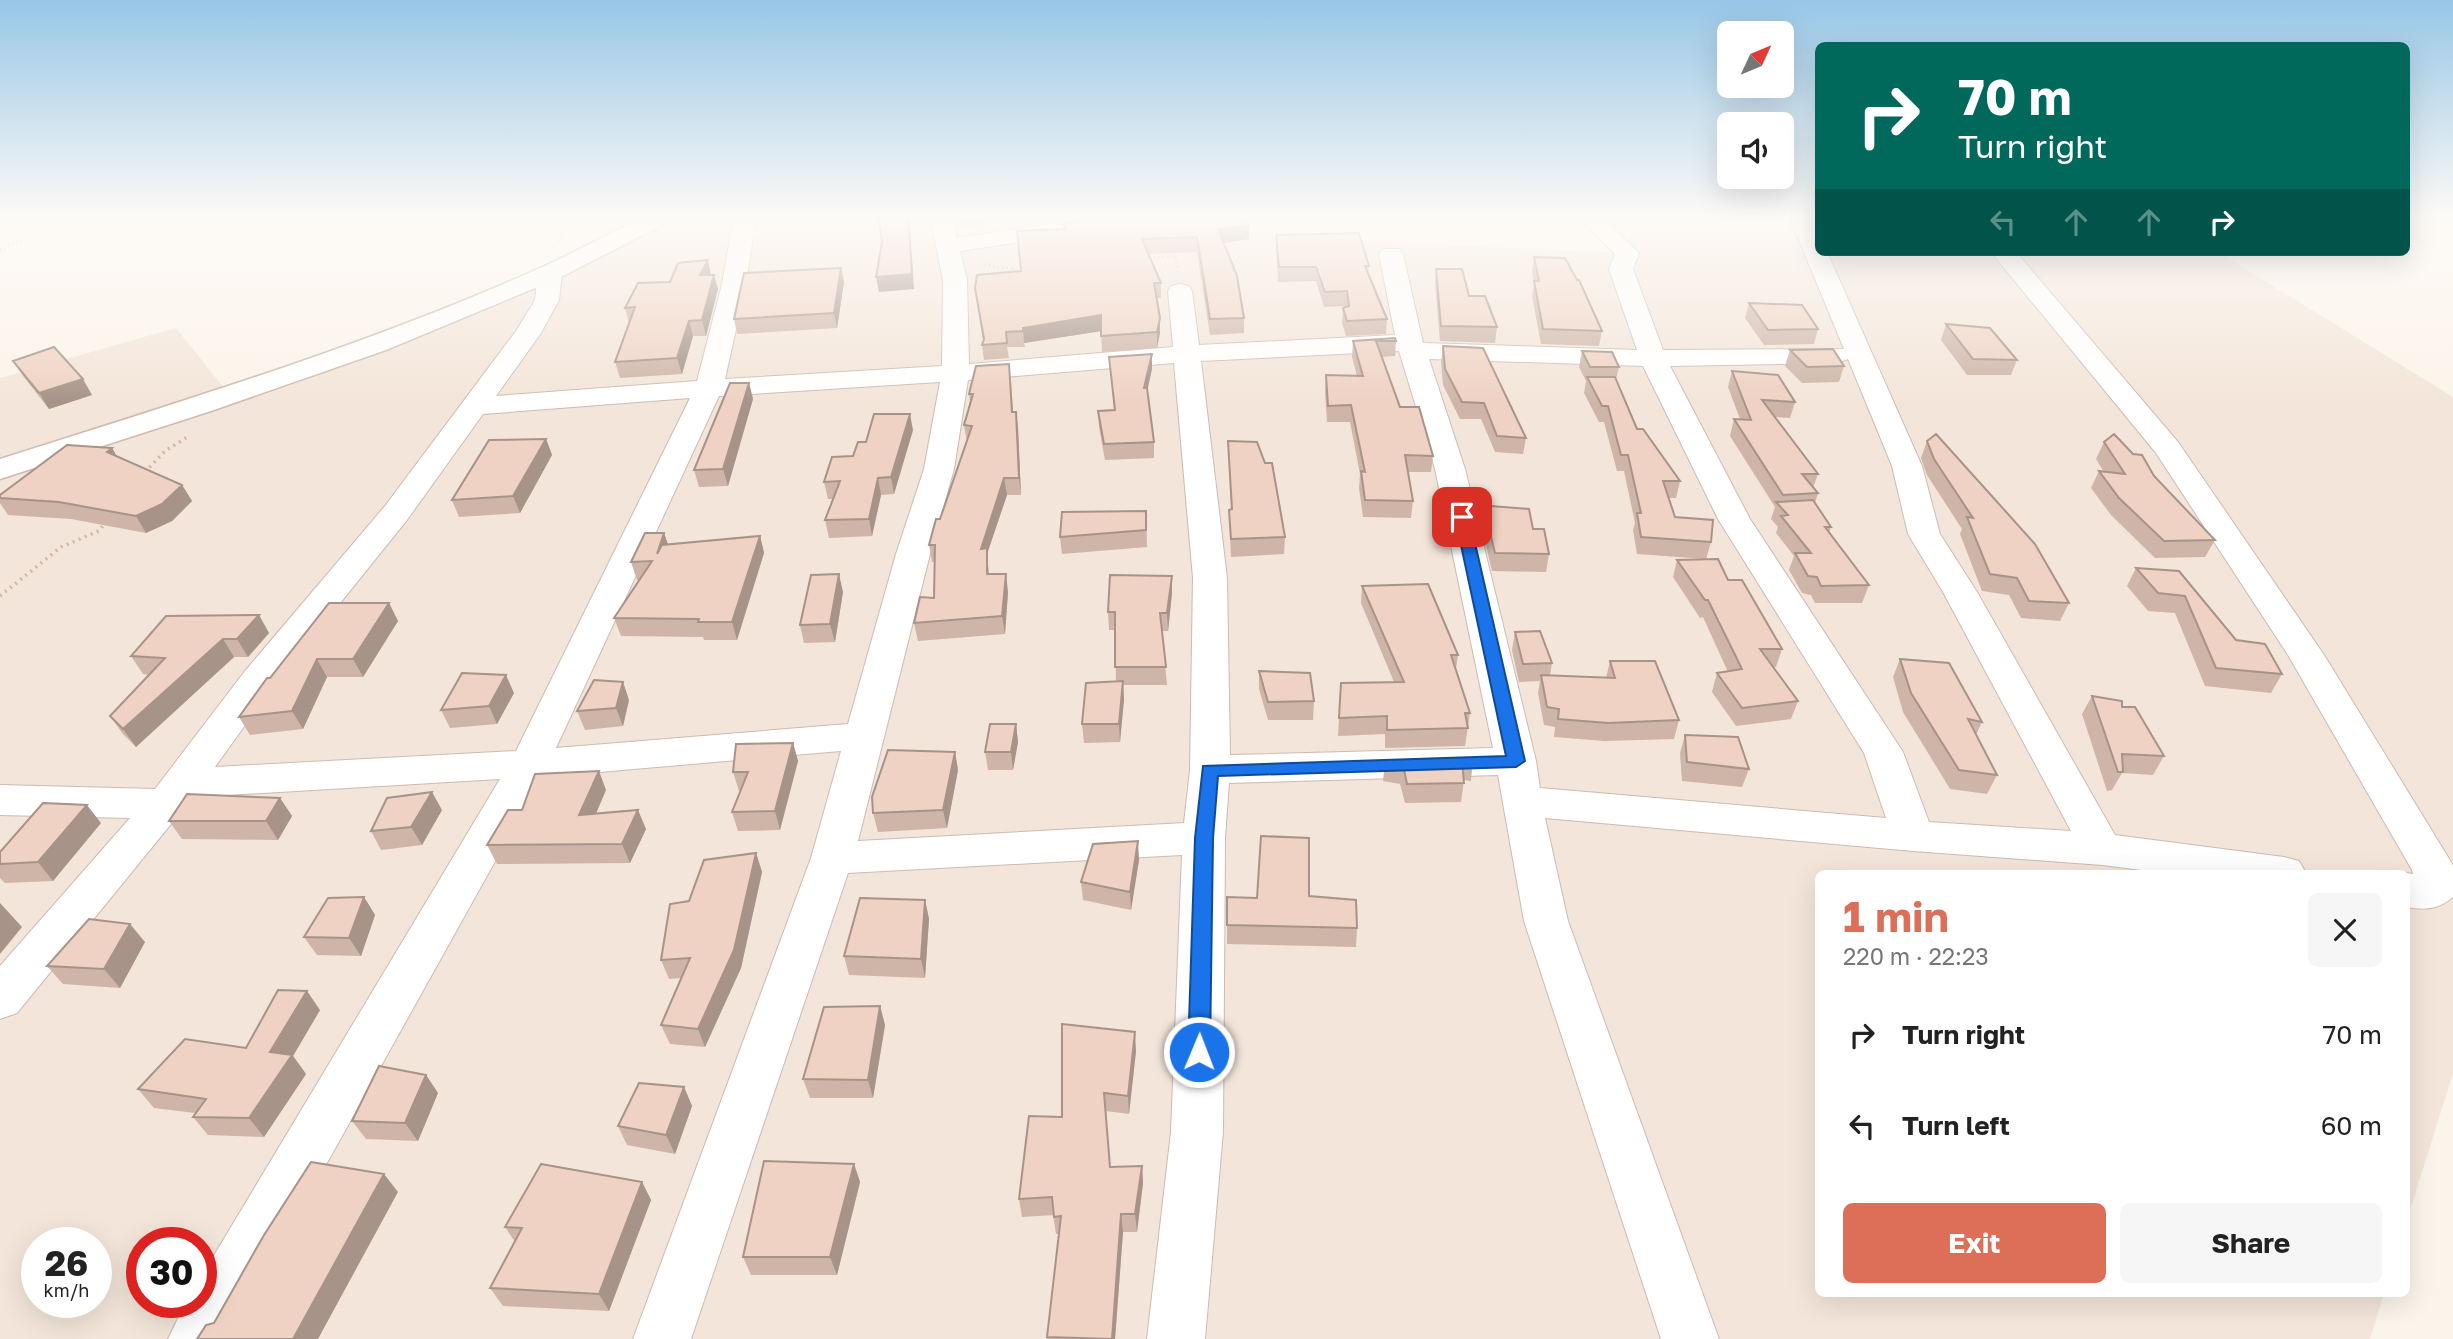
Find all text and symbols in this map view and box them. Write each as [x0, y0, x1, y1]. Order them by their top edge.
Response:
north arrow [1717, 21, 1794, 98]
map controls [1717, 21, 1794, 189]
text: 70 m [1958, 67, 2072, 126]
icon: right [1843, 70, 1934, 161]
button: sound [1717, 112, 1794, 189]
text: Turn right [1958, 127, 2107, 165]
icon: left [1984, 203, 2022, 241]
icon: ahead [2057, 203, 2095, 241]
icon: ahead [2130, 203, 2168, 241]
icon: right [2203, 203, 2241, 241]
pin [1432, 487, 1492, 547]
icon: arrive [1443, 498, 1481, 536]
text: 1 min [1843, 891, 1949, 941]
button: close [2308, 893, 2382, 967]
text: 220 m · 22:23 [1843, 942, 1989, 970]
position arrow [1162, 1015, 1236, 1089]
icon: right [1843, 1016, 1881, 1054]
text: Turn right [1902, 1019, 2025, 1050]
text: 70 m [2323, 1019, 2382, 1050]
icon: left [1843, 1107, 1881, 1145]
text: Turn left [1902, 1110, 2010, 1141]
text: 60 m [2321, 1110, 2382, 1141]
button: Exit [1843, 1203, 2106, 1283]
button: Share [2120, 1203, 2382, 1283]
speed limit sign: 30 [126, 1227, 217, 1318]
text: 26 [45, 1242, 88, 1284]
text: km/h [44, 1279, 89, 1301]

